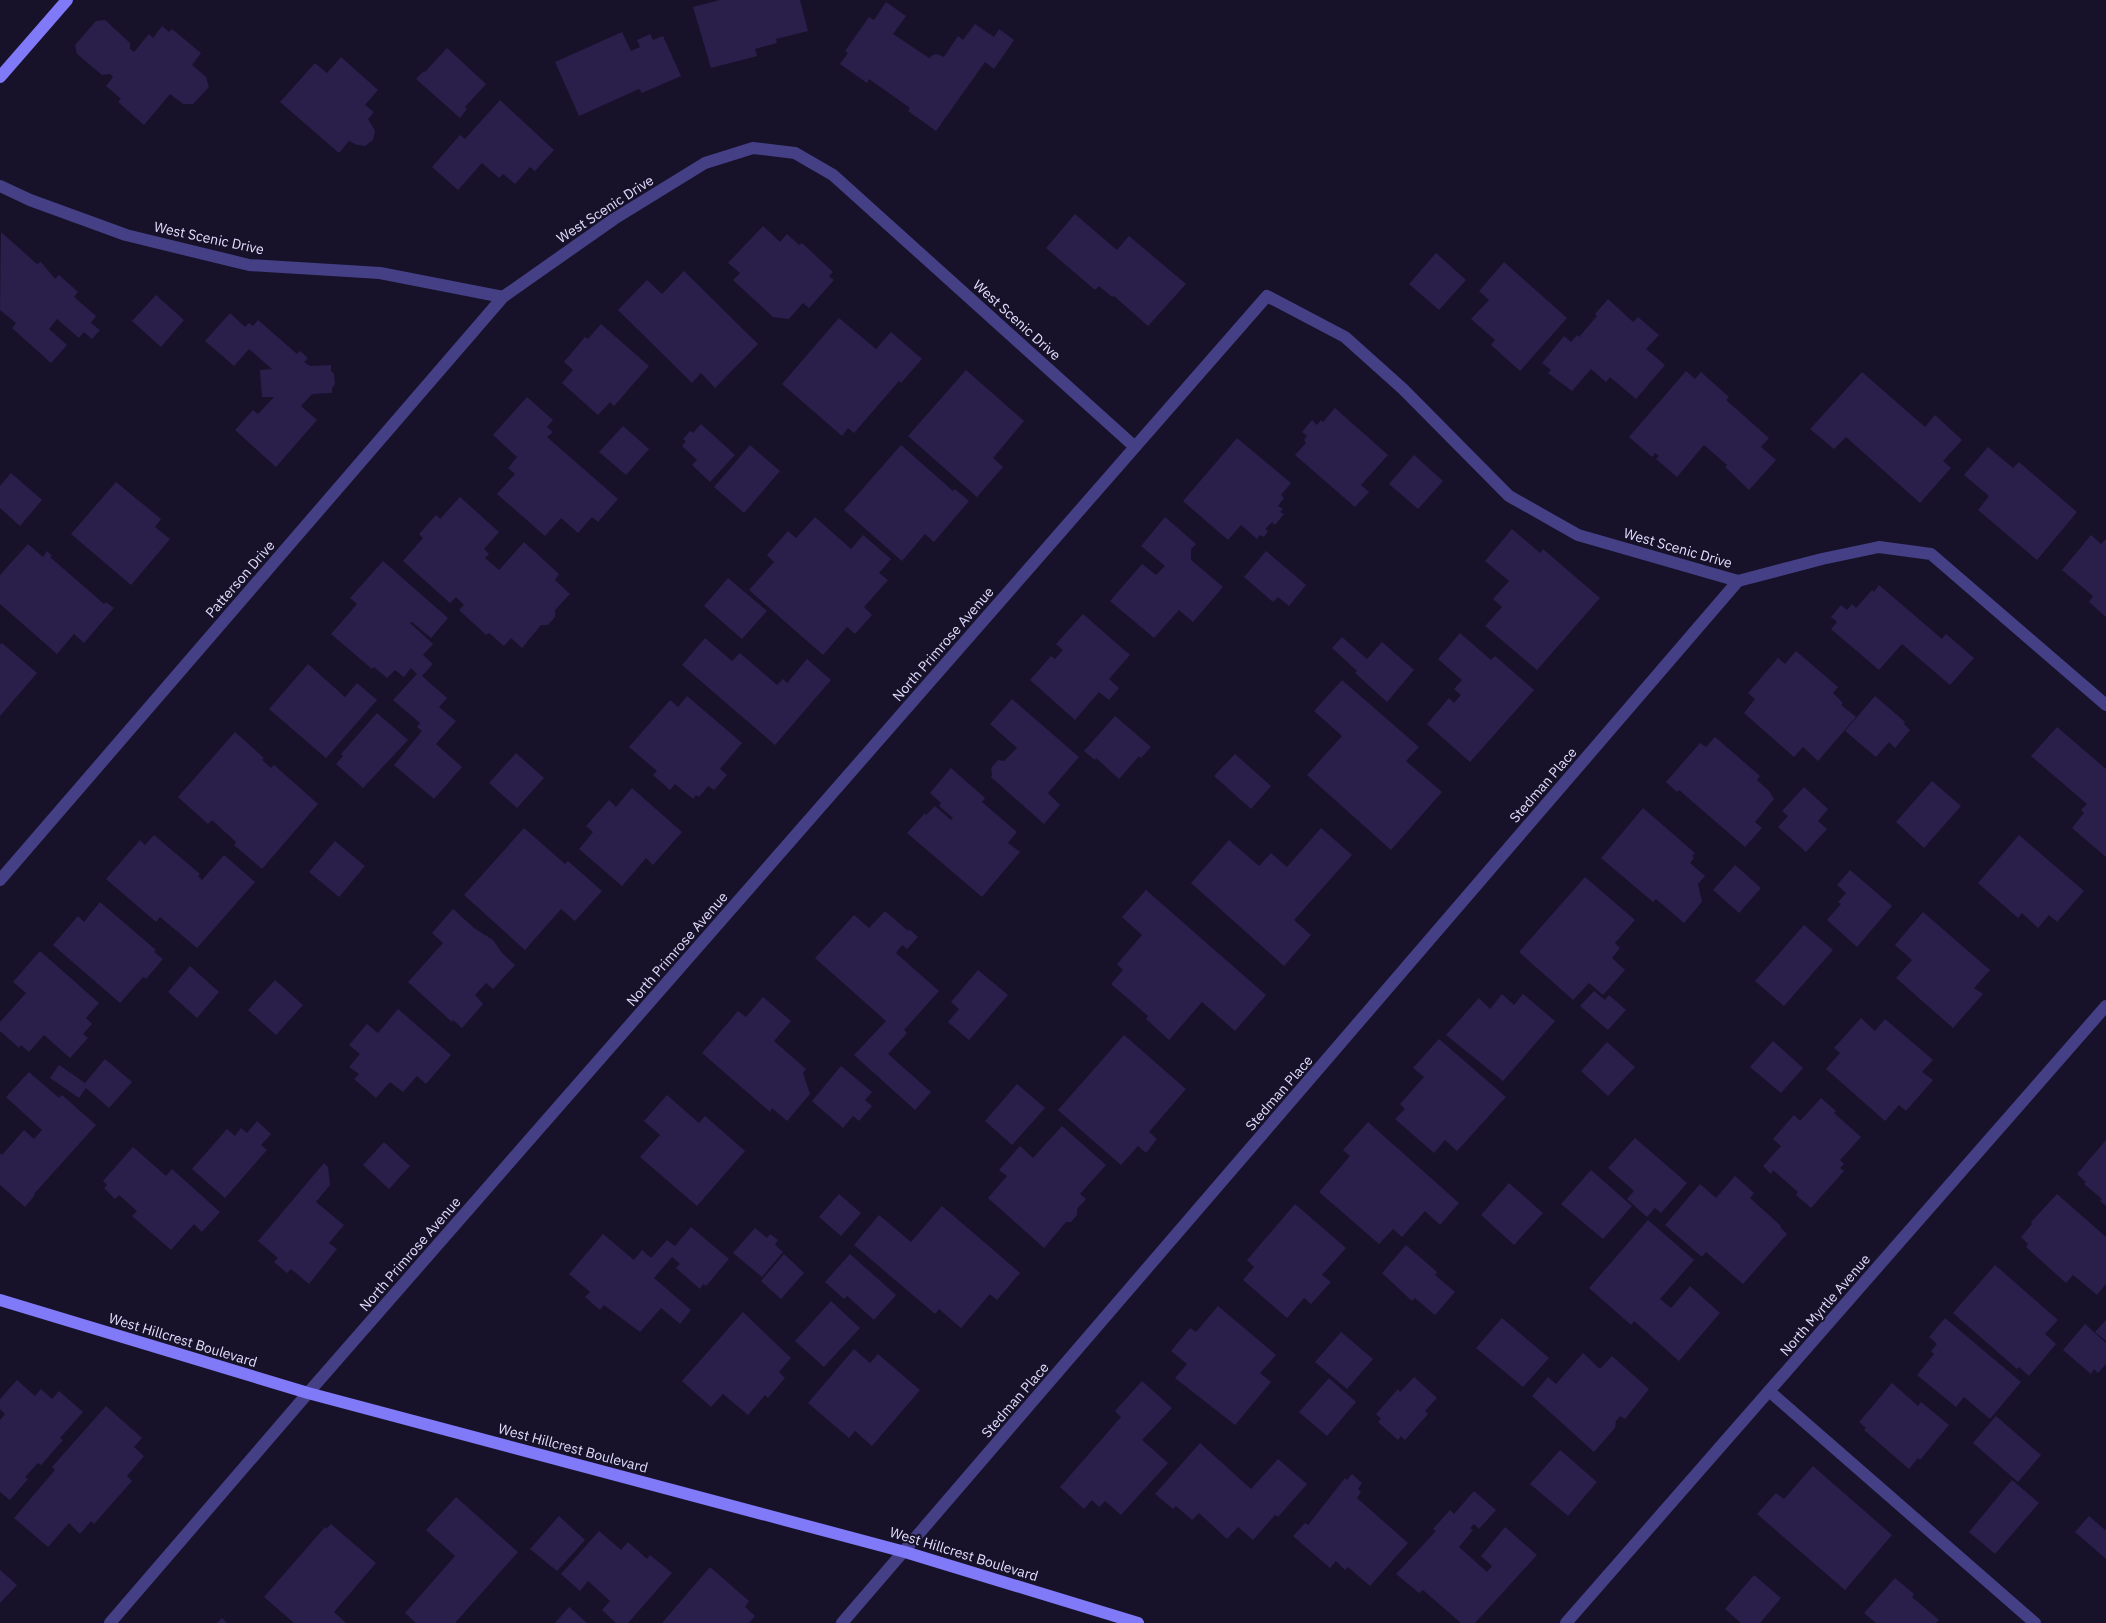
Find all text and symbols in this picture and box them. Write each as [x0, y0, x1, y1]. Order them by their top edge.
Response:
street label: West Scenic Drive [553, 171, 657, 247]
street label: West Scenic Drive [152, 218, 266, 259]
street label: West Scenic Drive [969, 276, 1065, 364]
street label: West Scenic Drive [1622, 524, 1735, 572]
street label: Patterson Drive [201, 536, 279, 621]
street label: North Primrose Avenue [888, 583, 998, 705]
street label: Stedman Place [1505, 743, 1581, 826]
street label: North Primrose Avenue [622, 888, 732, 1010]
street label: Stedman Place [1241, 1051, 1317, 1134]
street label: North Primrose Avenue [355, 1193, 465, 1315]
street label: North Myrtle Avenue [1776, 1250, 1874, 1360]
street label: West Hillcrest Boulevard [107, 1309, 259, 1371]
street label: Stedman Place [977, 1358, 1053, 1441]
street label: West Hillcrest Boulevard [496, 1419, 650, 1477]
street label: West Hillcrest Boulevard [888, 1523, 1040, 1585]

